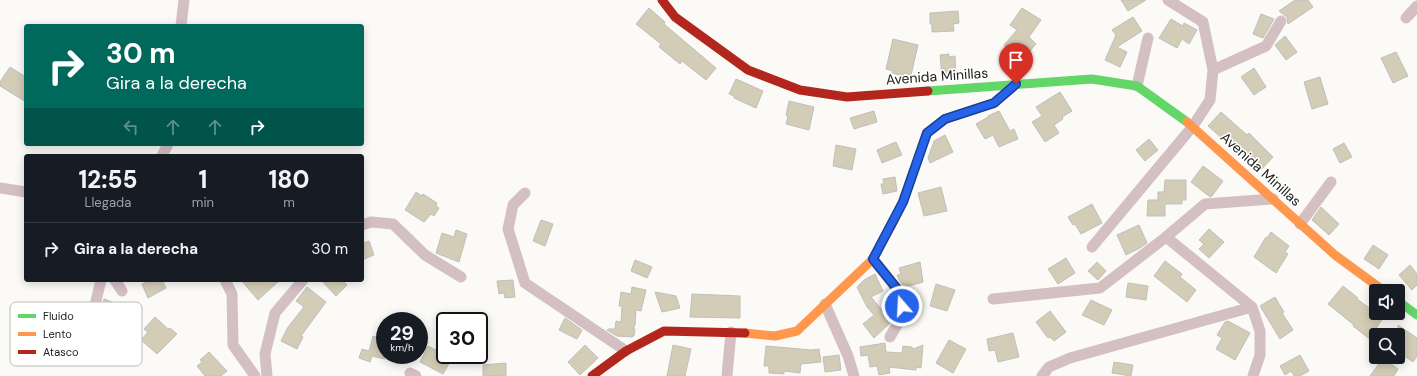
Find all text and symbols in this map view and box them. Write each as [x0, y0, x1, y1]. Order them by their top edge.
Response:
text: 30 m [106, 35, 176, 72]
icon: right [40, 40, 92, 92]
pin [999, 43, 1033, 84]
icon: arrive [1005, 49, 1027, 71]
street label: Avenida Minillas [885, 63, 989, 89]
text: Gira a la derecha [106, 71, 247, 95]
icon: left [120, 116, 142, 138]
icon: ahead [162, 116, 184, 138]
icon: ahead [204, 116, 226, 138]
icon: right [246, 116, 268, 138]
street label: Avenida Minillas [1217, 128, 1305, 210]
text: 12:55 [78, 164, 137, 195]
text: 1 [198, 164, 207, 195]
text: 180 [268, 164, 310, 195]
text: Llegada [85, 194, 131, 211]
text: min [192, 194, 214, 211]
text: m [283, 194, 295, 211]
icon: right [40, 238, 62, 260]
text: Gira a la derecha [74, 239, 198, 259]
text: 30 m [312, 239, 348, 259]
map controls [1369, 284, 1405, 364]
button: sound [1369, 284, 1405, 320]
position arrow [881, 285, 923, 327]
legend [10, 302, 142, 366]
text: Fluido [43, 309, 74, 323]
speed limit sign: 30 [436, 312, 488, 364]
text: 29 [390, 320, 414, 346]
text: Lento [43, 327, 72, 341]
button: search [1369, 328, 1405, 364]
text: km/h [390, 341, 414, 354]
text: Atasco [43, 345, 78, 359]

